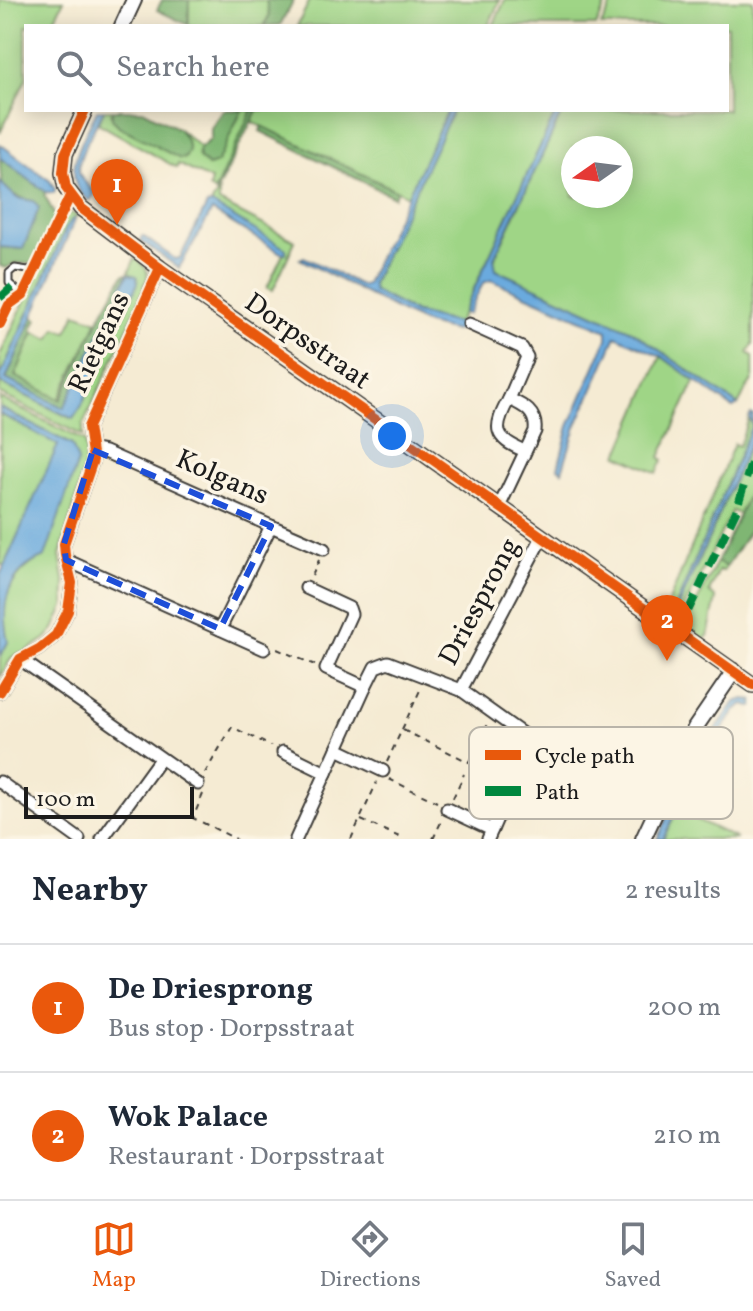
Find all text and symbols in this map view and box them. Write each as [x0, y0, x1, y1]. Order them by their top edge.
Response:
search box [24, 24, 729, 112]
icon: search [52, 46, 96, 90]
text: Search here [116, 47, 270, 89]
north arrow [561, 136, 633, 208]
pin: 1 [91, 159, 143, 225]
street label: Dorpsstraat [236, 284, 378, 400]
street label: Rietgans [60, 286, 140, 400]
your location [372, 416, 412, 456]
street label: Kolgans [169, 440, 275, 516]
street label: Driesprong [430, 531, 530, 673]
pin: 2 [641, 595, 693, 661]
legend [469, 727, 733, 819]
text: Cycle path [535, 742, 635, 773]
text: Path [535, 778, 579, 809]
scale bar [24, 783, 194, 819]
text: 100 m [36, 785, 95, 816]
text: Nearby [32, 868, 148, 915]
text: 2 results [625, 873, 721, 909]
text: De Driesprong [108, 969, 313, 1011]
text: 1 [53, 990, 63, 1026]
text: 200 m [647, 990, 721, 1026]
text: Bus stop · Dorpsstraat [108, 1011, 355, 1047]
text: Wok Palace [108, 1097, 268, 1139]
text: 2 [51, 1118, 65, 1154]
text: 210 m [653, 1118, 721, 1154]
text: Restaurant · Dorpsstraat [108, 1139, 385, 1175]
tab: Map [92, 1217, 136, 1296]
tab: Directions [320, 1217, 421, 1296]
tab: Saved [604, 1217, 661, 1296]

